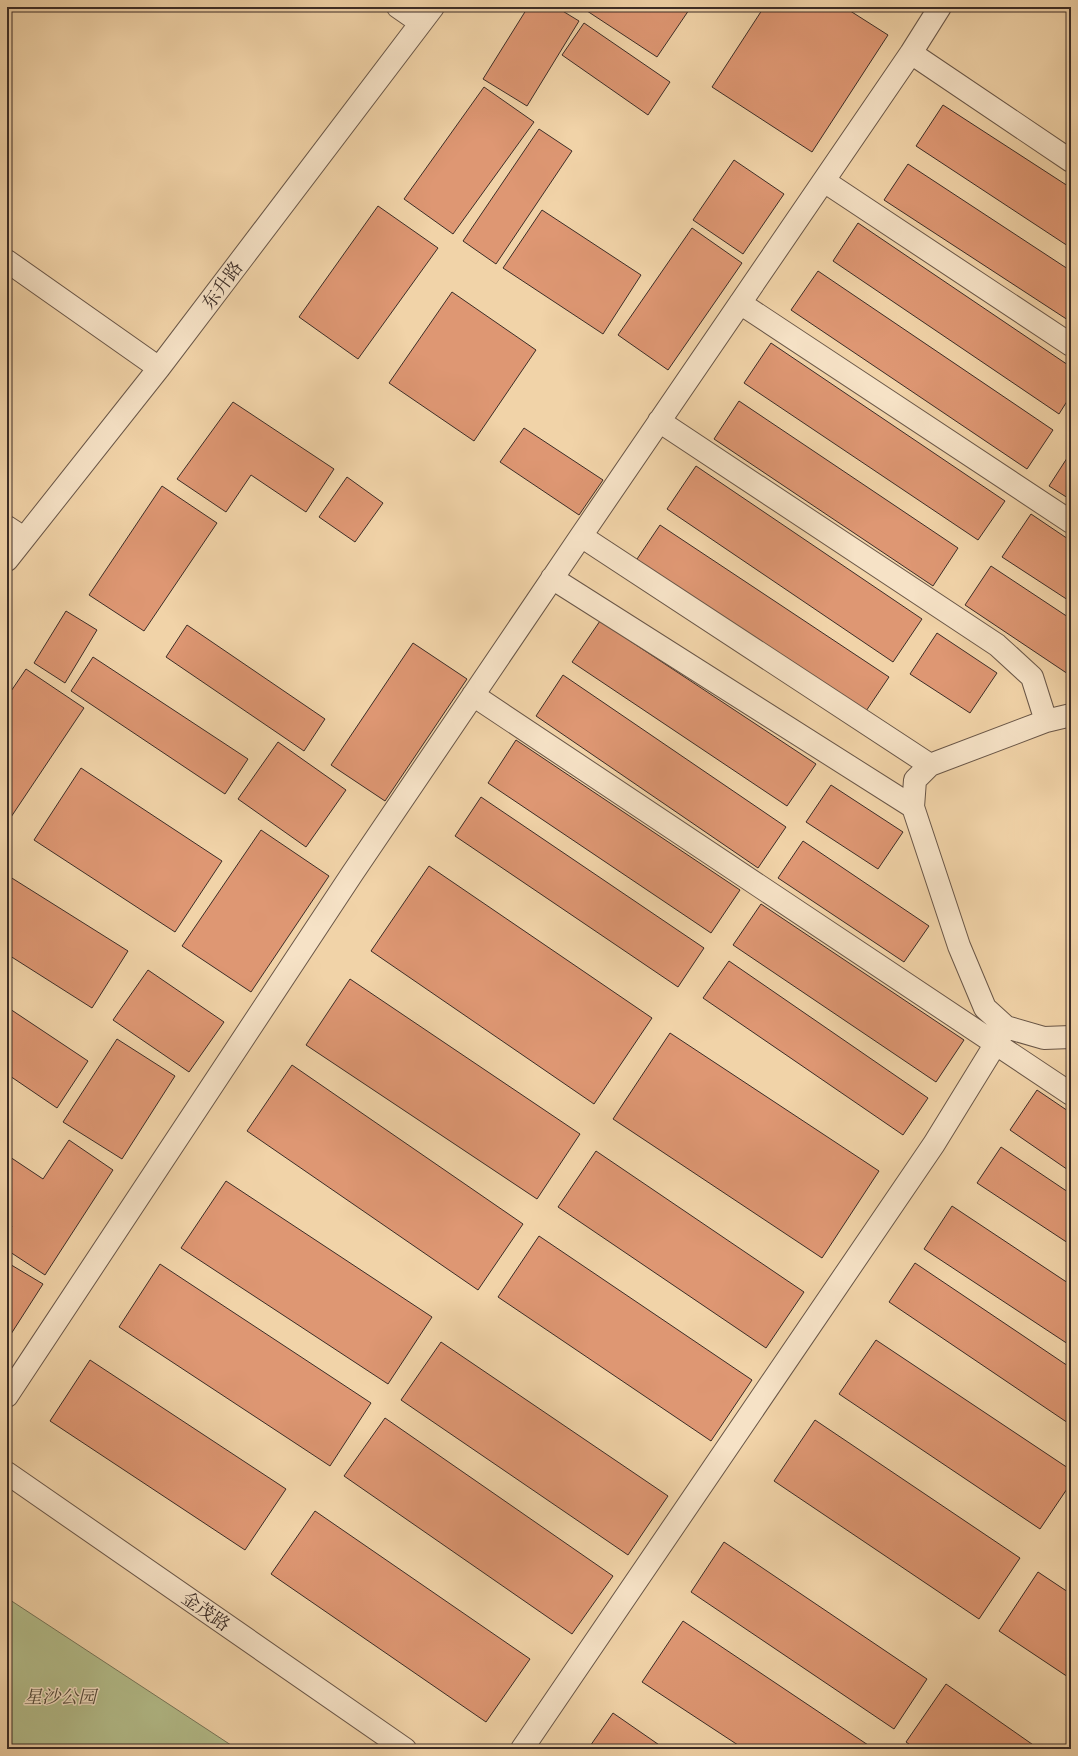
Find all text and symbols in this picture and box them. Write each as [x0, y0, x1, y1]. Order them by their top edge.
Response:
street label: 东升路 [197, 257, 247, 313]
street label: 金茂路 [177, 1586, 235, 1636]
park label: 星沙公园 [24, 1685, 99, 1708]

